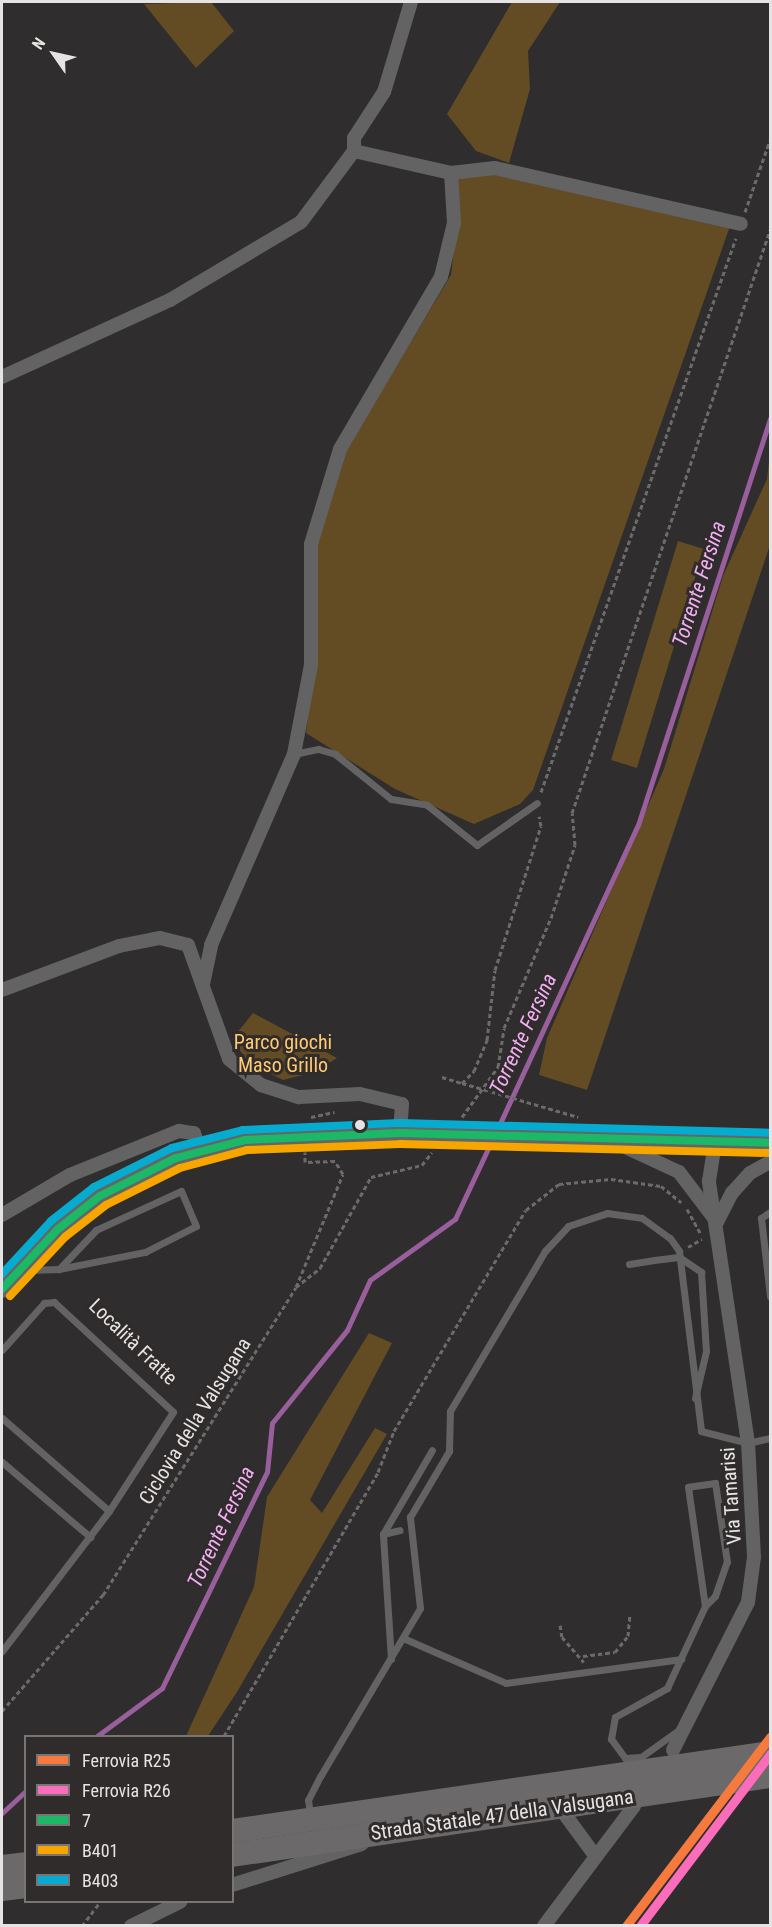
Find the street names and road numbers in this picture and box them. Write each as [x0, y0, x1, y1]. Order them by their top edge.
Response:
street label: Località Fratte [84, 1294, 182, 1390]
street label: Ciclovia della Valsugana [134, 1333, 256, 1509]
street label: Via Tamarisi [716, 1446, 746, 1546]
street label: Strada Statale 47 della Valsugana [369, 1785, 635, 1845]

